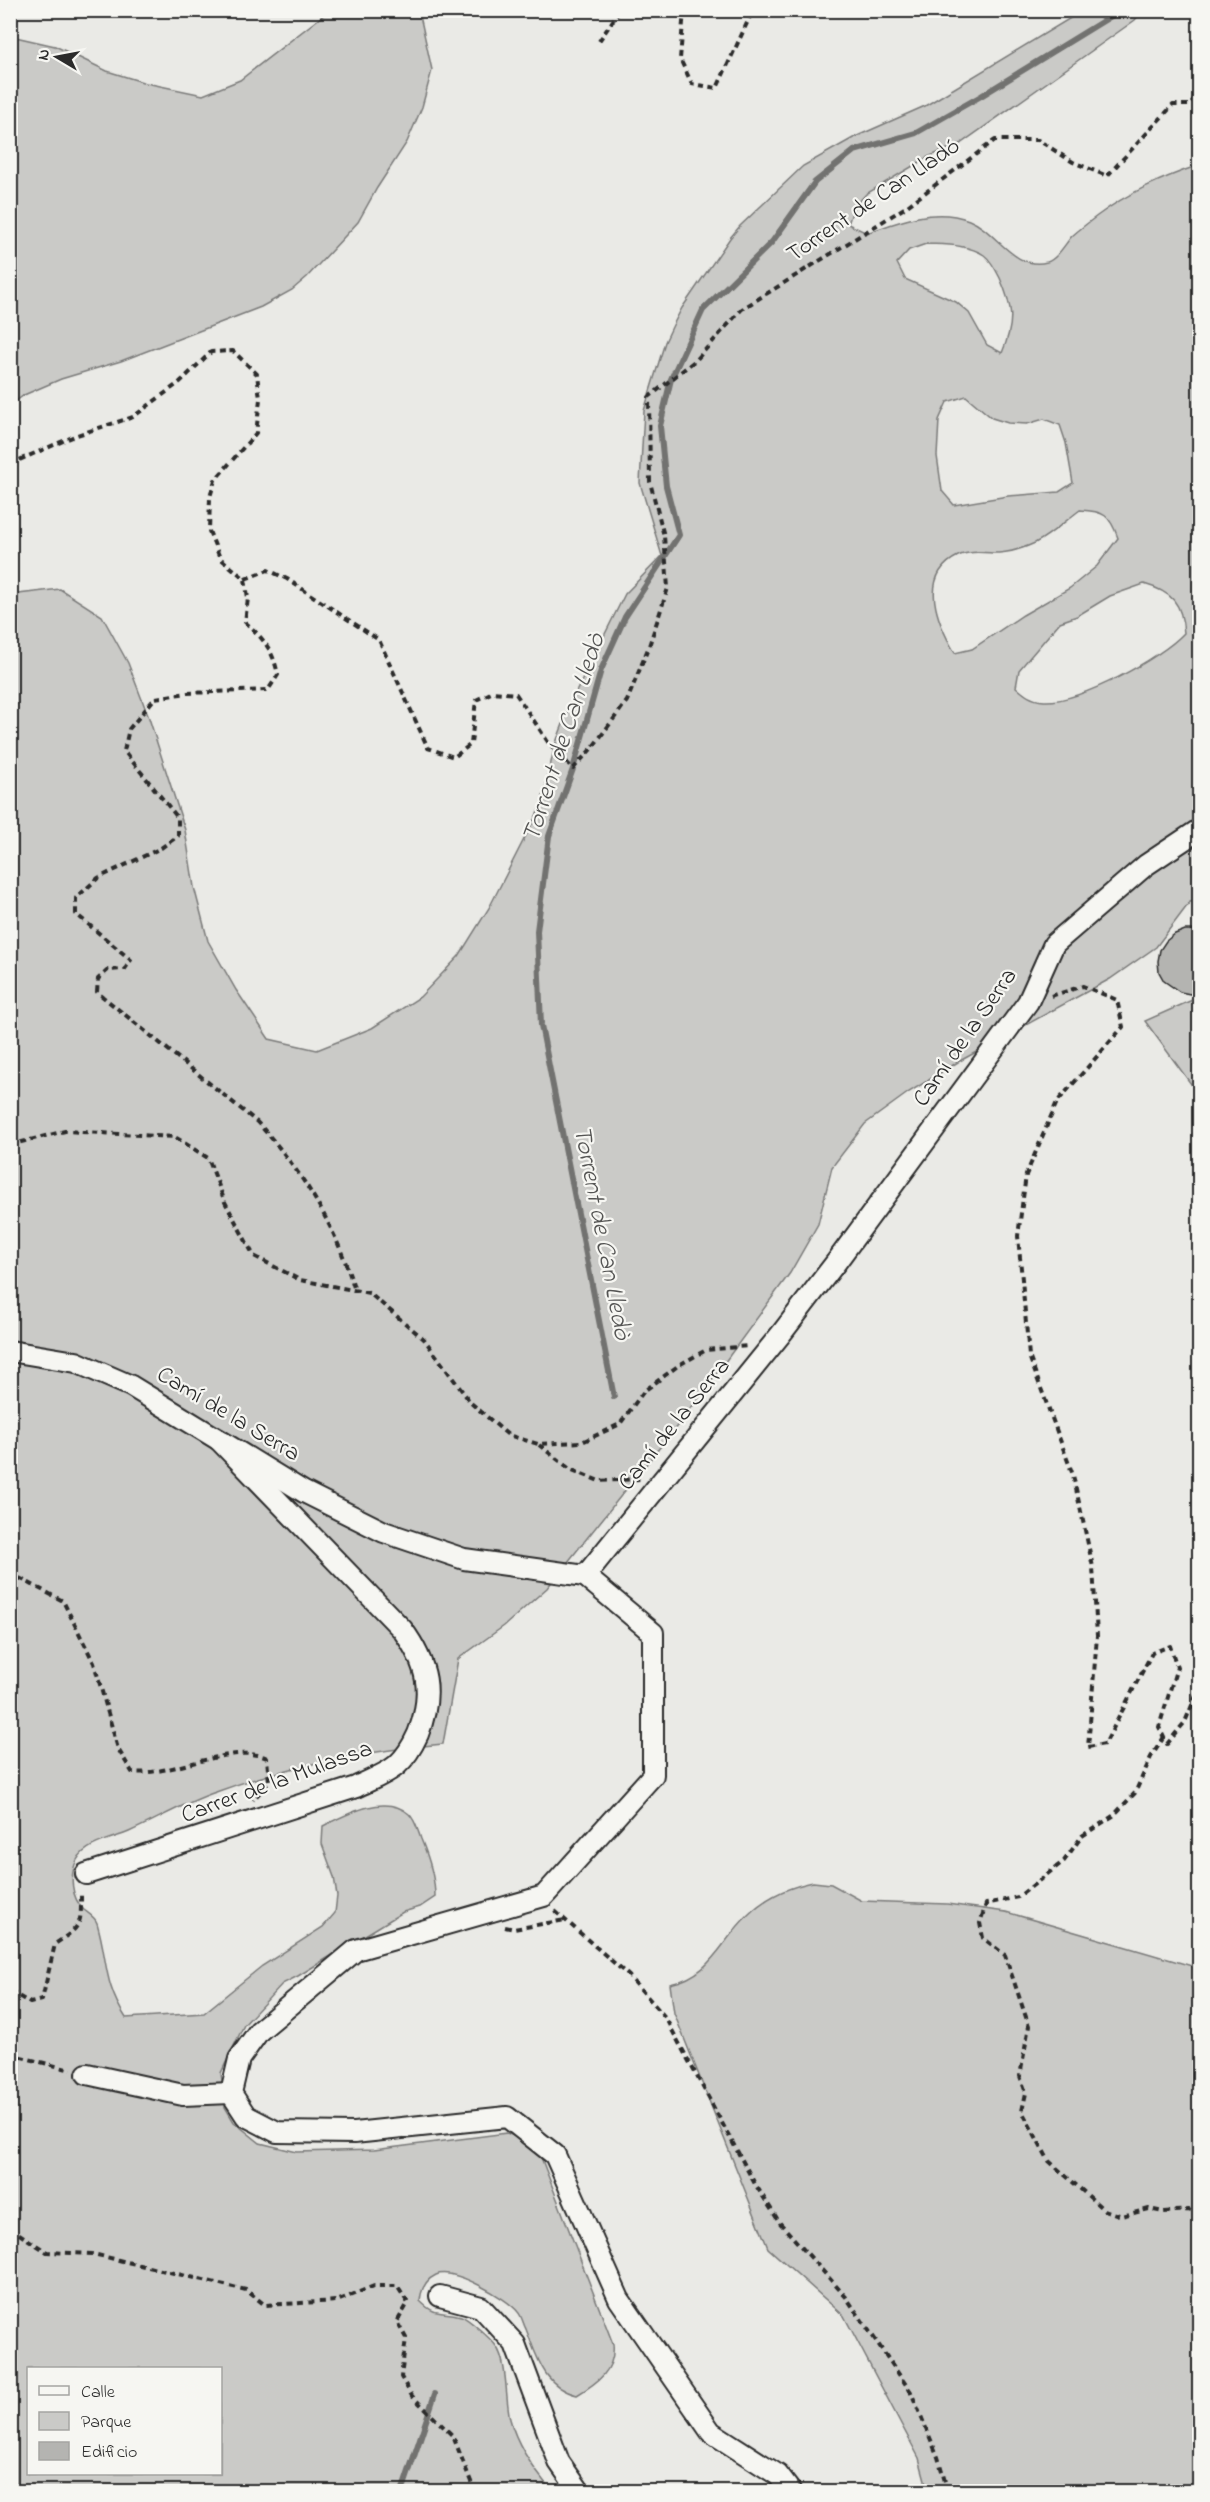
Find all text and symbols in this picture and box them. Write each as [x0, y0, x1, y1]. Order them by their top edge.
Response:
north arrow [27, 27, 87, 87]
text: N [31, 47, 57, 62]
street label: Torrent de Can Lladó [780, 130, 968, 272]
water label: Torrent de Can Lledò [513, 627, 617, 847]
street label: Camí de la Serra [905, 961, 1027, 1115]
water label: Torrent de Can Lledò [562, 1123, 641, 1345]
street label: Camí de la Serra [610, 1351, 740, 1499]
street label: Camí de la Serra [149, 1358, 307, 1472]
street label: Carrer de la Mulassa [177, 1732, 377, 1834]
legend [27, 2367, 222, 2475]
text: Calle [81, 2380, 116, 2406]
text: Parque [81, 2410, 132, 2436]
text: Edificio [81, 2440, 137, 2466]

